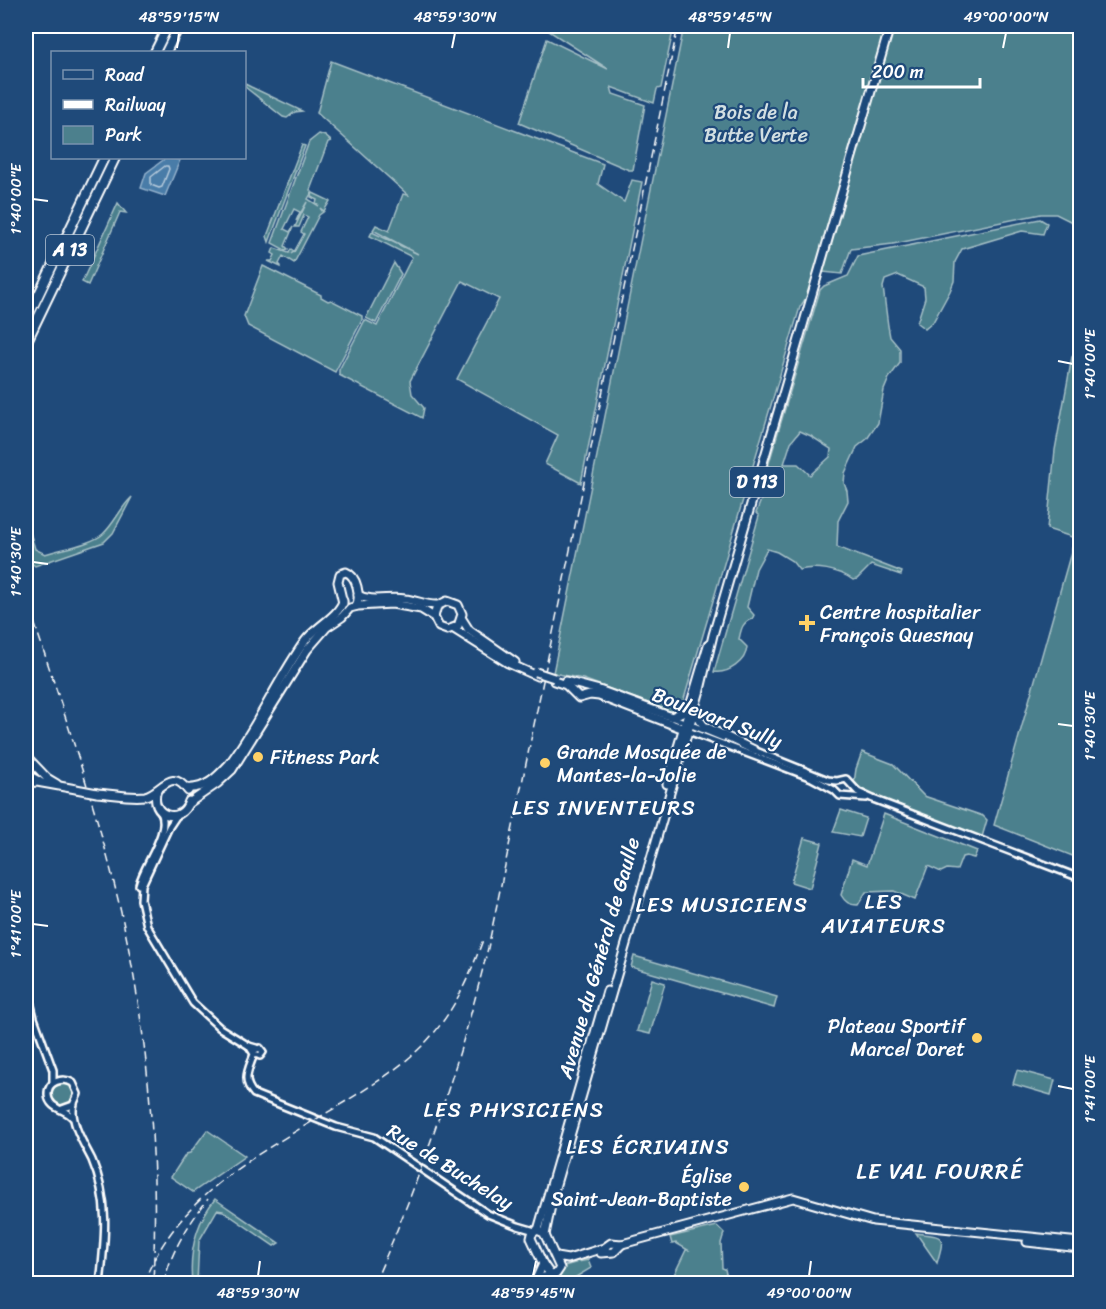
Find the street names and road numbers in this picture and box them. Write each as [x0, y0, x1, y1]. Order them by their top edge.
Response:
road number: A 13 [46, 235, 94, 265]
road number: D 113 [730, 467, 784, 497]
street label: Boulevard Sully [647, 677, 788, 759]
street label: Avenue du Général de Gaulle [548, 833, 650, 1084]
street label: Rue de Buchelay [380, 1114, 521, 1220]

